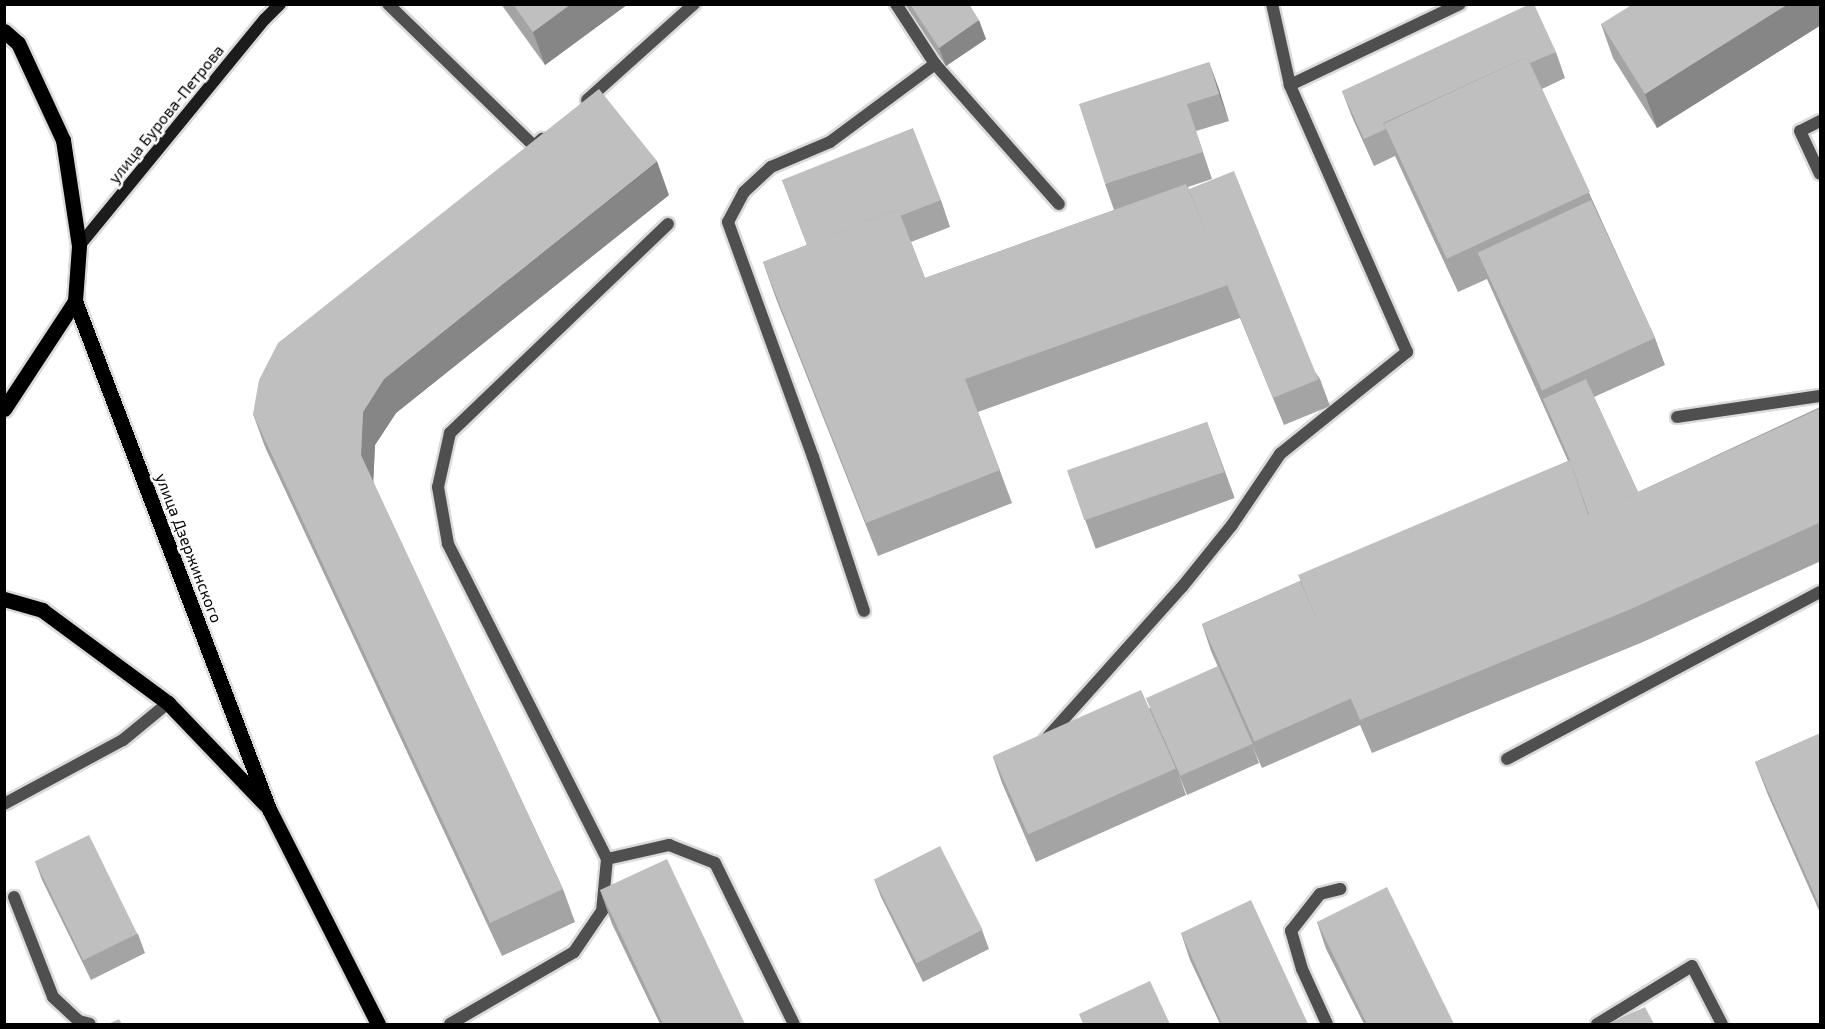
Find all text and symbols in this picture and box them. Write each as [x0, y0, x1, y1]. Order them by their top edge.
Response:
street label: улица Бурова-Петрова [104, 41, 228, 187]
street label: улица Дзержинского [152, 471, 226, 625]

